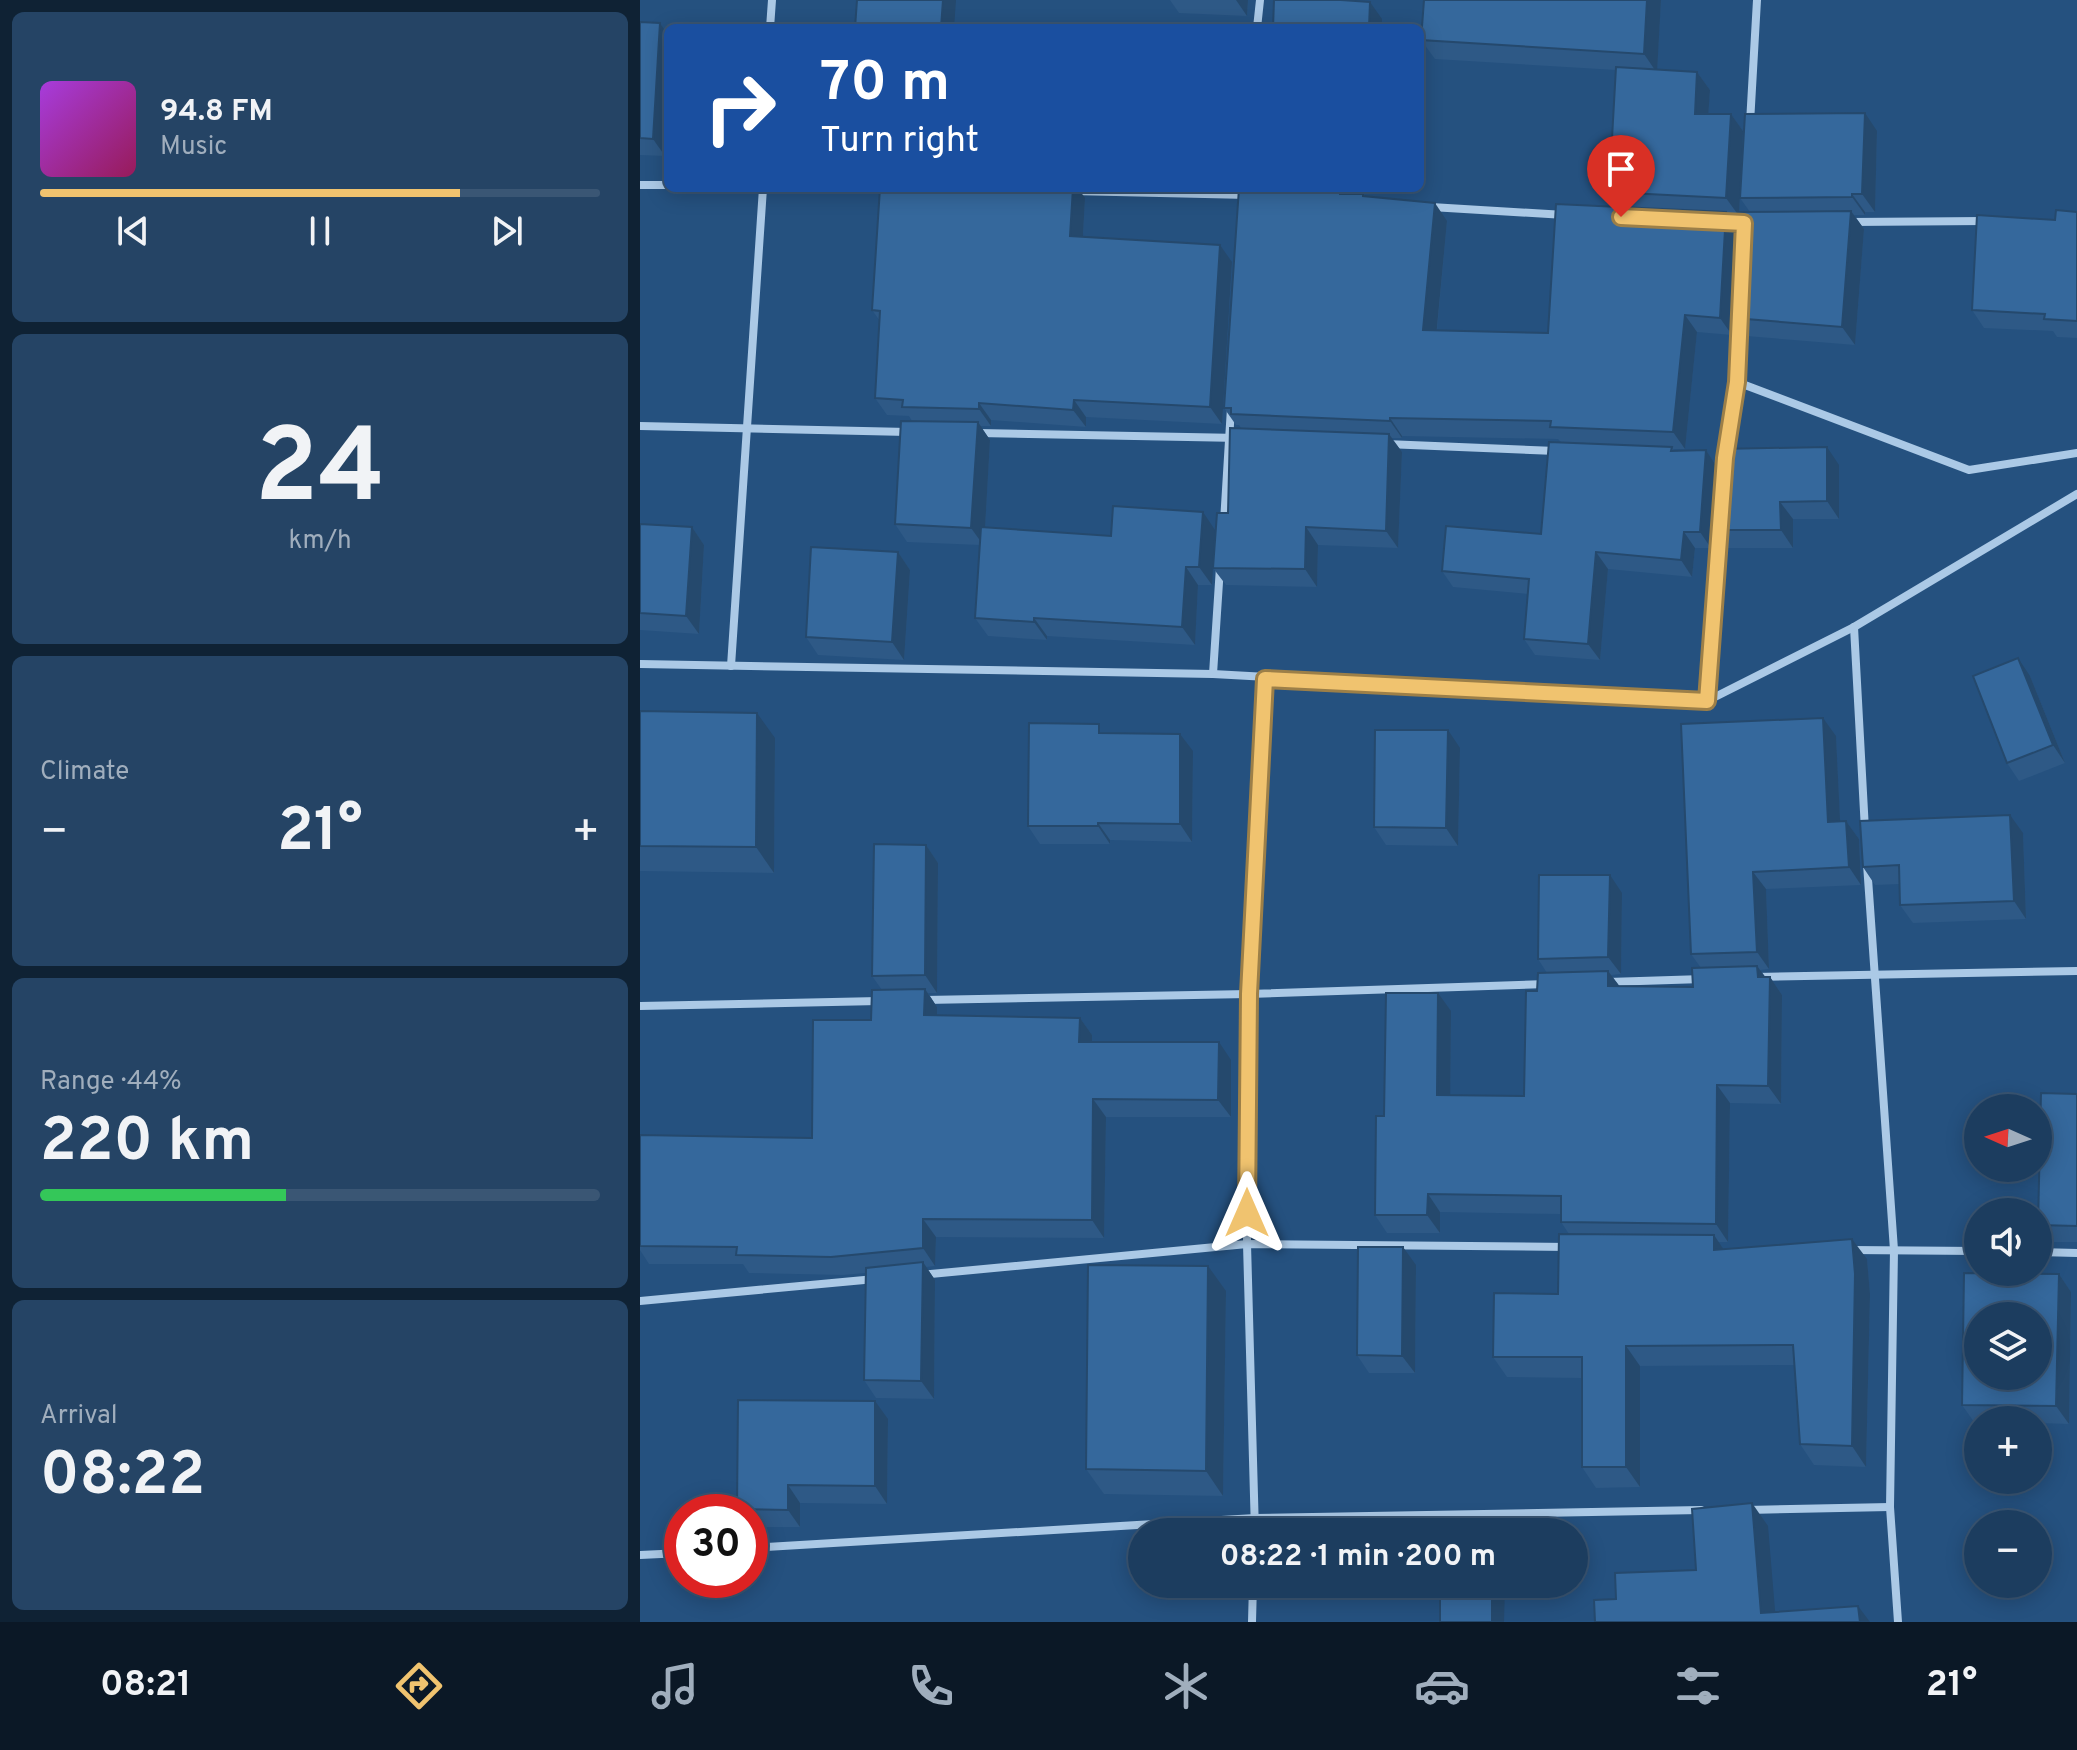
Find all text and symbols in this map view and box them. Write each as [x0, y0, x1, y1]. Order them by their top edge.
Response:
text: 70 m [820, 50, 950, 120]
icon: right [688, 56, 792, 160]
text: 94.8 FM [160, 94, 273, 131]
text: Turn right [820, 119, 979, 165]
text: Music [160, 131, 227, 164]
pin [1587, 135, 1655, 217]
icon: arrive [1599, 147, 1643, 191]
icon: previous [111, 209, 155, 253]
icon: pause [298, 209, 342, 253]
icon: next [485, 209, 529, 253]
text: 24 [255, 407, 385, 539]
text: km/h [288, 525, 352, 558]
text: Climate [40, 756, 129, 789]
text: 21° [277, 796, 363, 872]
text: − [40, 806, 68, 862]
text: + [572, 806, 600, 862]
text: Range · 44% [40, 1066, 182, 1099]
north arrow [1964, 1094, 2052, 1182]
map controls [1964, 1094, 2052, 1598]
text: 220 km [40, 1106, 254, 1182]
position arrow [1205, 1171, 1289, 1255]
button: sound [1964, 1198, 2052, 1286]
button: layers [1964, 1302, 2052, 1390]
text: Arrival [40, 1400, 118, 1433]
button: + [1964, 1406, 2052, 1494]
text: 08:22 [40, 1440, 205, 1516]
speed limit sign: 30 [664, 1494, 768, 1598]
button: − [1964, 1510, 2052, 1598]
text: 08:22 · 1 min · 200 m [1220, 1539, 1496, 1576]
icon: directions [391, 1658, 447, 1714]
icon: music [647, 1658, 703, 1714]
icon: phone [903, 1658, 959, 1714]
icon: climate [1158, 1658, 1214, 1714]
icon: car [1414, 1658, 1470, 1714]
icon: filters [1670, 1658, 1726, 1714]
text: 08:21 [100, 1663, 191, 1709]
text: 21° [1926, 1663, 1977, 1709]

